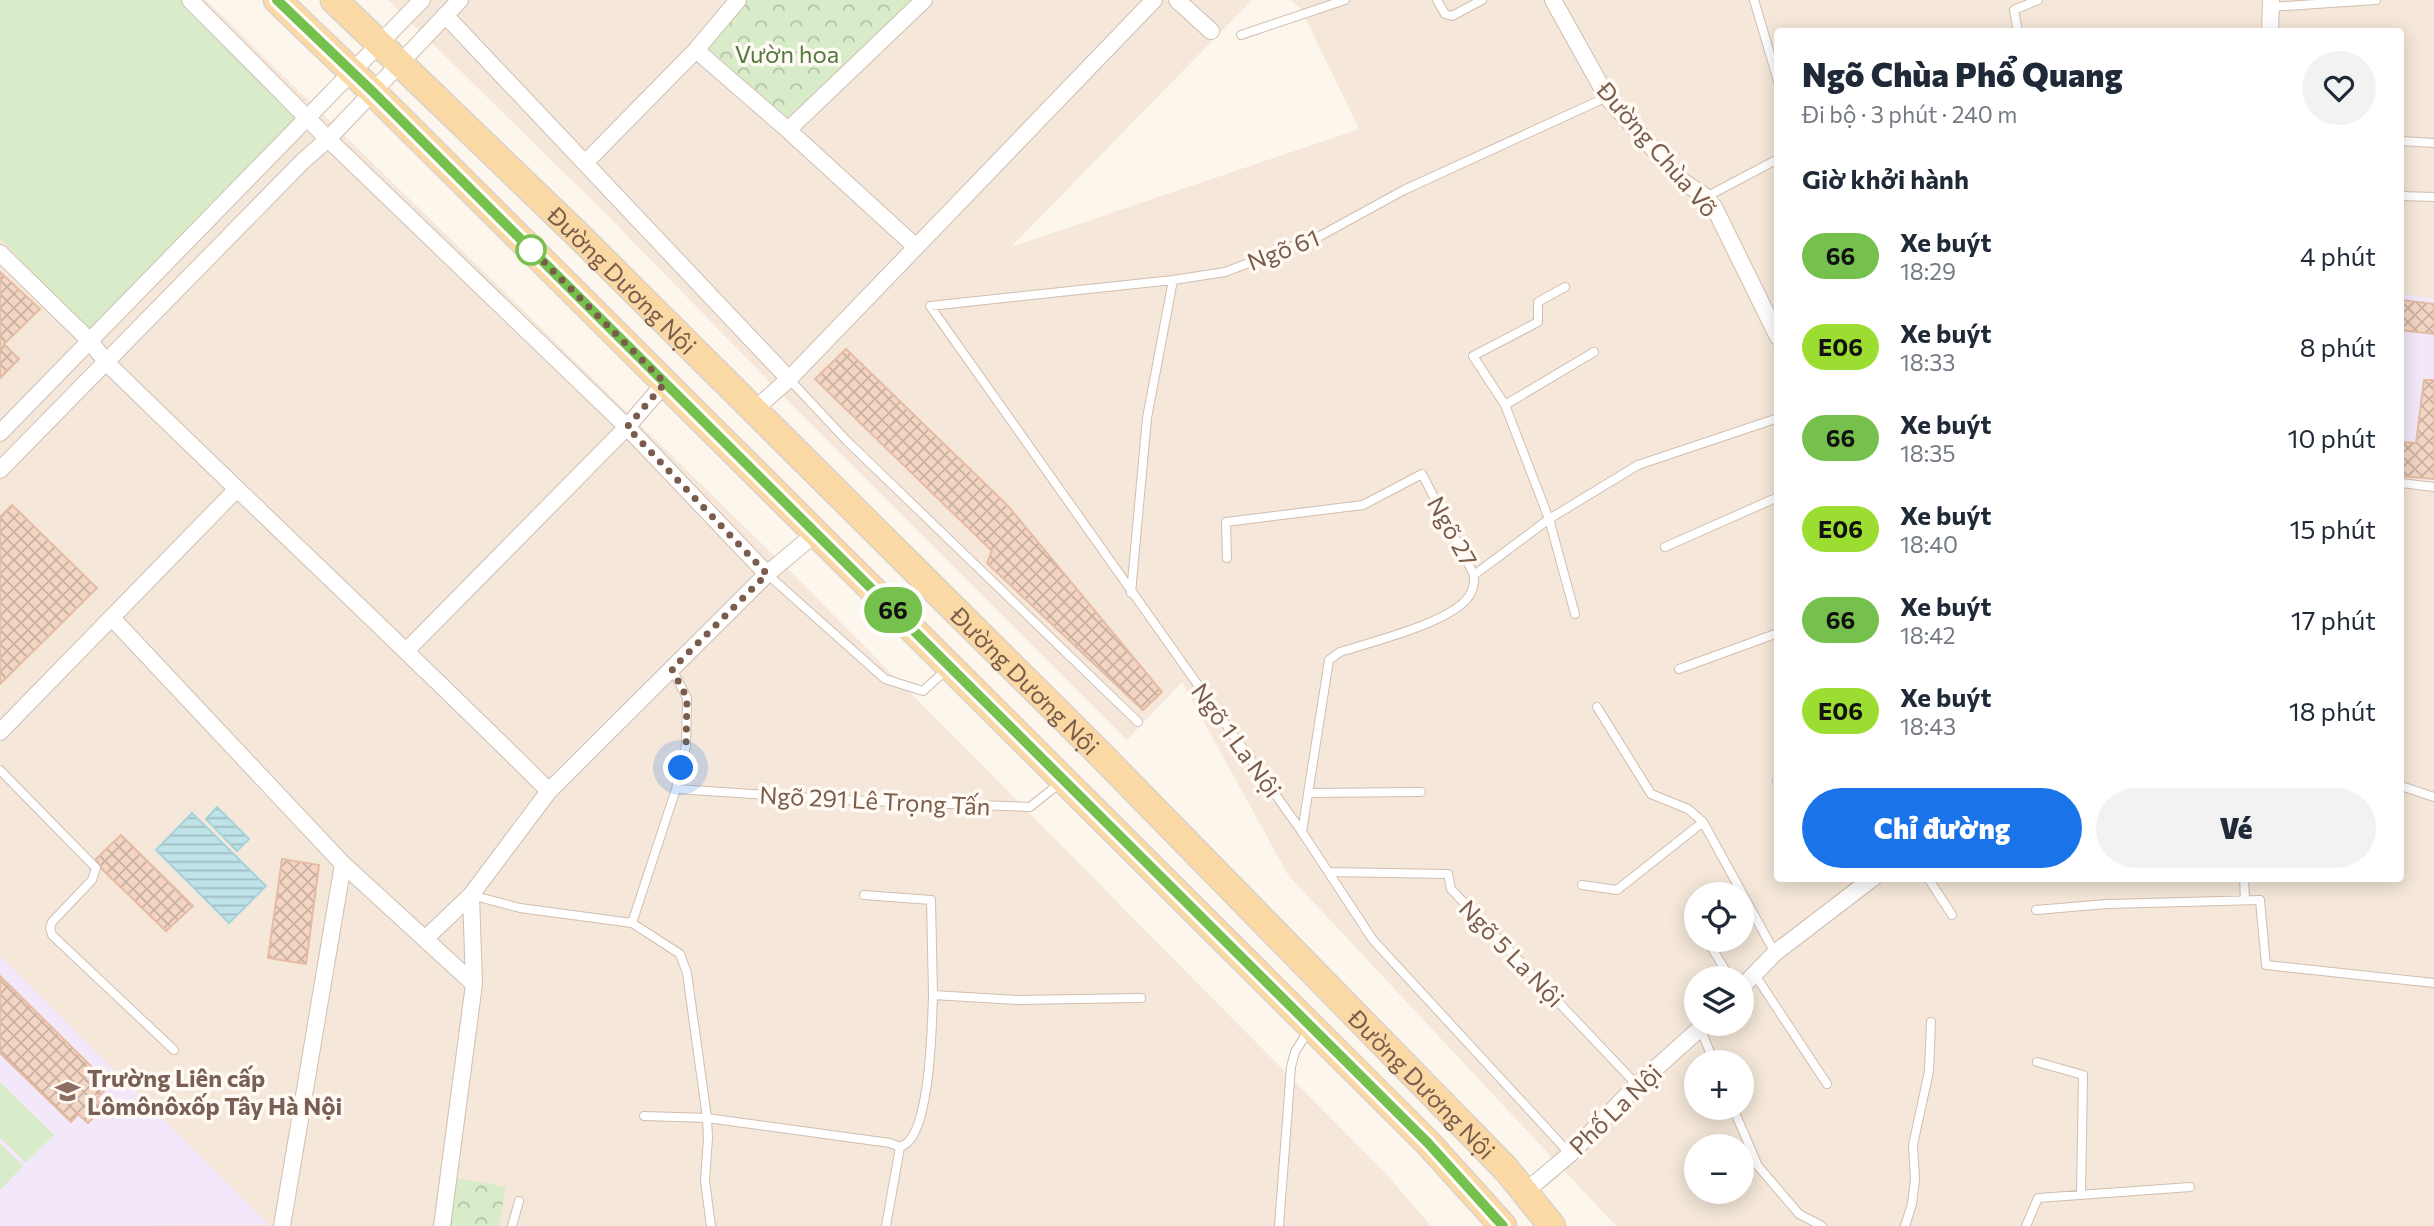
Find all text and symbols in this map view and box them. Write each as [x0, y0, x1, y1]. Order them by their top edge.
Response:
park label: Vườn hoa [735, 39, 839, 68]
button: heart [2302, 51, 2376, 125]
text: Ngõ Chùa Phổ Quang [1802, 53, 2123, 94]
street label: Đường Chùa Võ [1591, 75, 1724, 222]
text: Đi bộ · 3 phút · 240 m [1802, 100, 2017, 128]
text: Giờ khởi hành [1802, 163, 1969, 194]
street label: Đường Dương Nội [542, 199, 703, 360]
street label: Ngõ 61 [1243, 222, 1323, 276]
text: Xe buýt [1900, 226, 1992, 257]
unlabelled marker [516, 235, 546, 265]
text: 4 phút [2300, 240, 2376, 271]
text: 66 [1826, 241, 1855, 270]
text: 18:29 [1900, 257, 1956, 285]
text: Xe buýt [1900, 317, 1992, 348]
text: 8 phút [2300, 331, 2376, 362]
text: E06 [1818, 332, 1863, 361]
text: 18:33 [1900, 348, 1955, 376]
text: Xe buýt [1900, 408, 1992, 439]
text: 10 phút [2287, 422, 2376, 453]
text: 66 [1826, 423, 1855, 452]
text: 18:35 [1900, 439, 1956, 467]
street label: Ngõ 27 [1422, 491, 1484, 571]
text: Xe buýt [1900, 499, 1992, 530]
text: 15 phút [2290, 513, 2376, 544]
text: E06 [1818, 514, 1863, 543]
text: 18:40 [1900, 530, 1958, 558]
line badge: 66 [862, 587, 924, 633]
text: Xe buýt [1900, 590, 1992, 621]
text: 66 [878, 595, 908, 624]
street label: Đường Dương Nội [945, 599, 1106, 760]
text: 17 phút [2291, 604, 2376, 635]
text: 66 [1826, 605, 1855, 634]
text: 18:42 [1900, 621, 1955, 649]
street label: Ngõ 1 La Nội [1186, 677, 1288, 803]
text: Xe buýt [1900, 681, 1992, 712]
text: 18 phút [2289, 695, 2376, 726]
text: E06 [1818, 696, 1863, 725]
text: 18:43 [1900, 712, 1956, 740]
your location [663, 750, 698, 785]
street label: Ngõ 291 Lê Trọng Tấn [759, 779, 991, 821]
button: Chỉ đường [1802, 788, 2082, 868]
button: Vé [2096, 788, 2376, 868]
map controls [1684, 882, 1754, 1204]
button: locate [1684, 882, 1754, 952]
street label: Ngõ 5 La Nội [1454, 893, 1570, 1013]
button: layers [1684, 966, 1754, 1036]
street label: Đường Dương Nội [1342, 1002, 1502, 1164]
button: + [1684, 1050, 1754, 1120]
street label: Phố La Nội [1563, 1058, 1667, 1160]
place label: Trường Liên cấp Lômônôxốp Tây Hà Nội [87, 1063, 342, 1120]
school or university icon: Trường Liên cấp Lômônôxốp Tây Hà Nội [53, 1077, 81, 1105]
button: − [1684, 1134, 1754, 1204]

